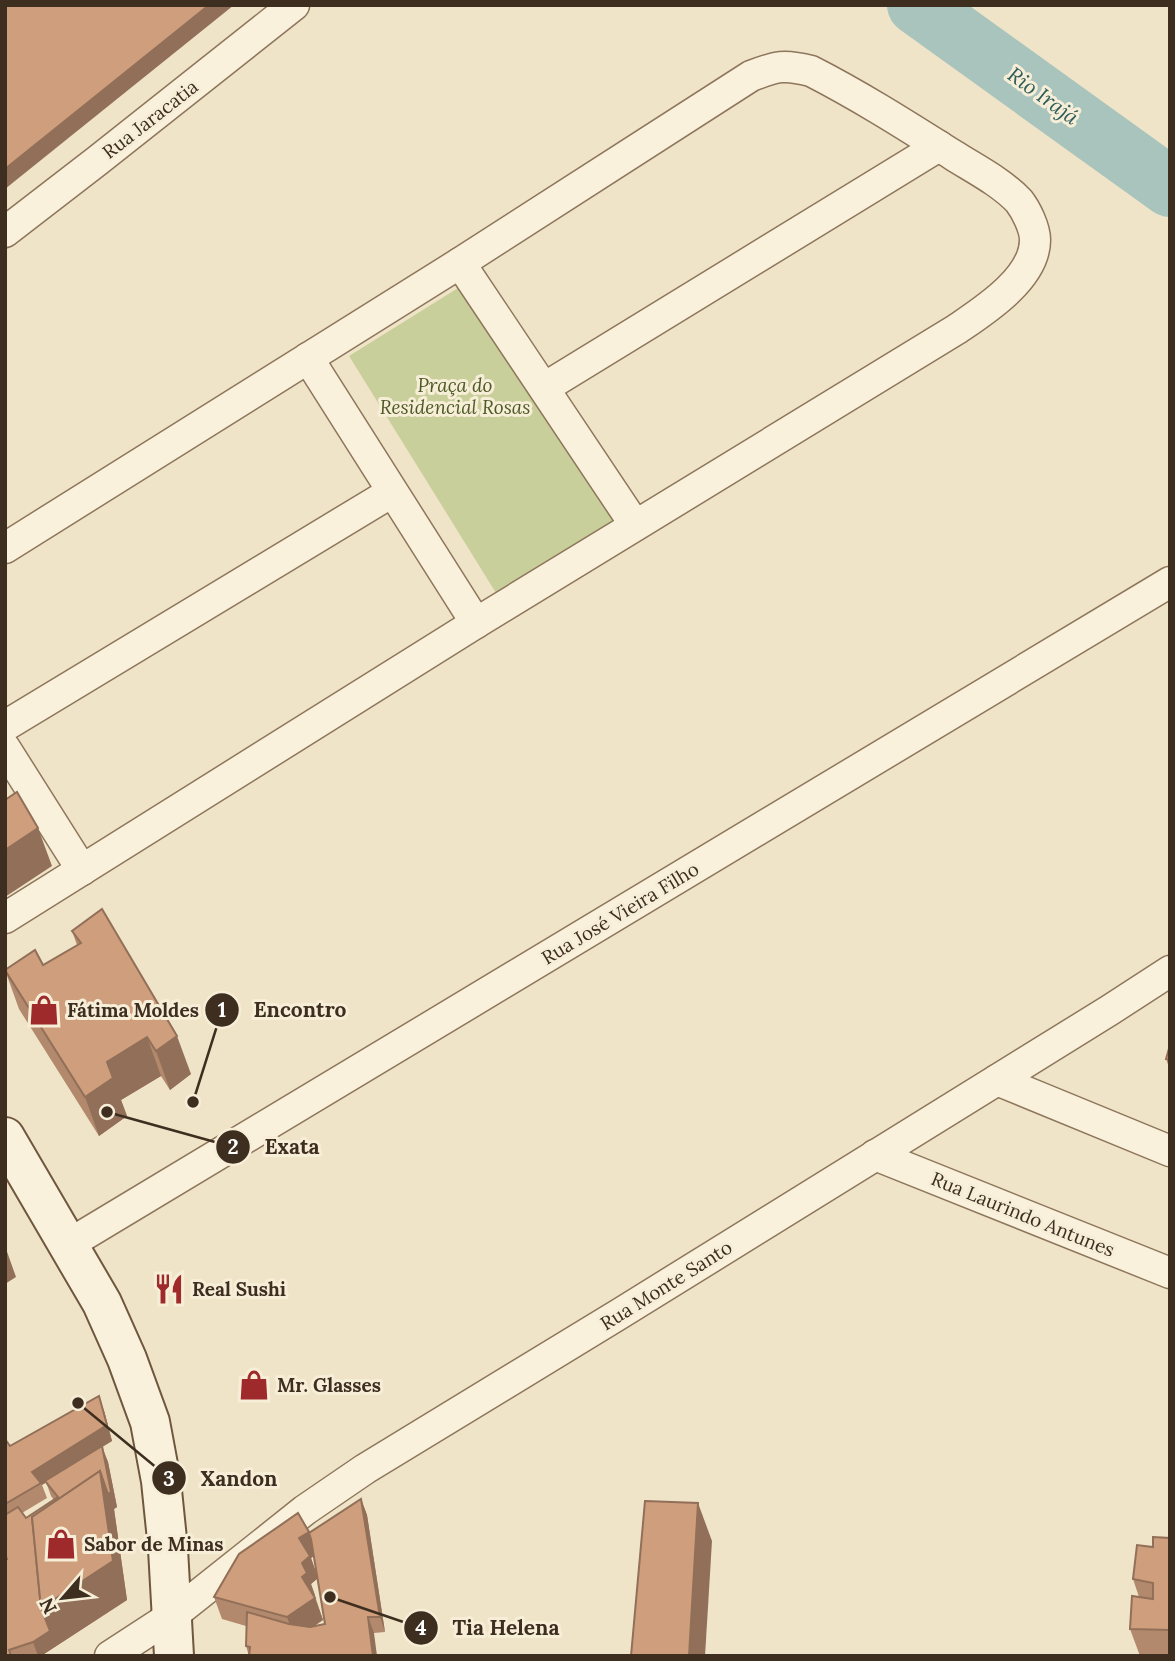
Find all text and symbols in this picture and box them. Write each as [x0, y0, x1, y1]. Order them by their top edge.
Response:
water label: Rio Irajá [1002, 61, 1085, 131]
street label: Rua Jaracatia [97, 74, 203, 164]
park label: Praça do Residencial Rosas [380, 373, 530, 419]
street label: Rua José Vieira Filho [537, 856, 703, 970]
callout: Encontro [205, 989, 361, 1031]
shop icon: Fátima Moldes [27, 993, 61, 1027]
text: 1 [218, 996, 226, 1023]
text: Encontro [254, 996, 347, 1023]
place label: Fátima Moldes [67, 998, 199, 1022]
callout: Exata [216, 1126, 334, 1168]
text: 2 [227, 1133, 239, 1160]
text: Exata [264, 1133, 320, 1160]
street label: Rua Laurindo Antunes [928, 1166, 1118, 1262]
street label: Rua Monte Santo [596, 1235, 736, 1335]
restaurant icon: Real Sushi [152, 1272, 186, 1306]
place label: Real Sushi [192, 1277, 286, 1301]
shop icon: Mr. Glasses [237, 1368, 271, 1402]
place label: Mr. Glasses [277, 1373, 381, 1397]
callout: Xandon [152, 1457, 291, 1499]
text: 3 [163, 1465, 175, 1492]
text: Xandon [201, 1465, 277, 1492]
shop icon: Sabor de Minas [44, 1527, 78, 1561]
place label: Sabor de Minas [84, 1532, 223, 1556]
north arrow [28, 1563, 98, 1633]
text: N [34, 1594, 62, 1618]
callout: Tia Helena [404, 1607, 574, 1649]
text: 4 [415, 1614, 427, 1641]
text: Tia Helena [453, 1614, 559, 1641]

